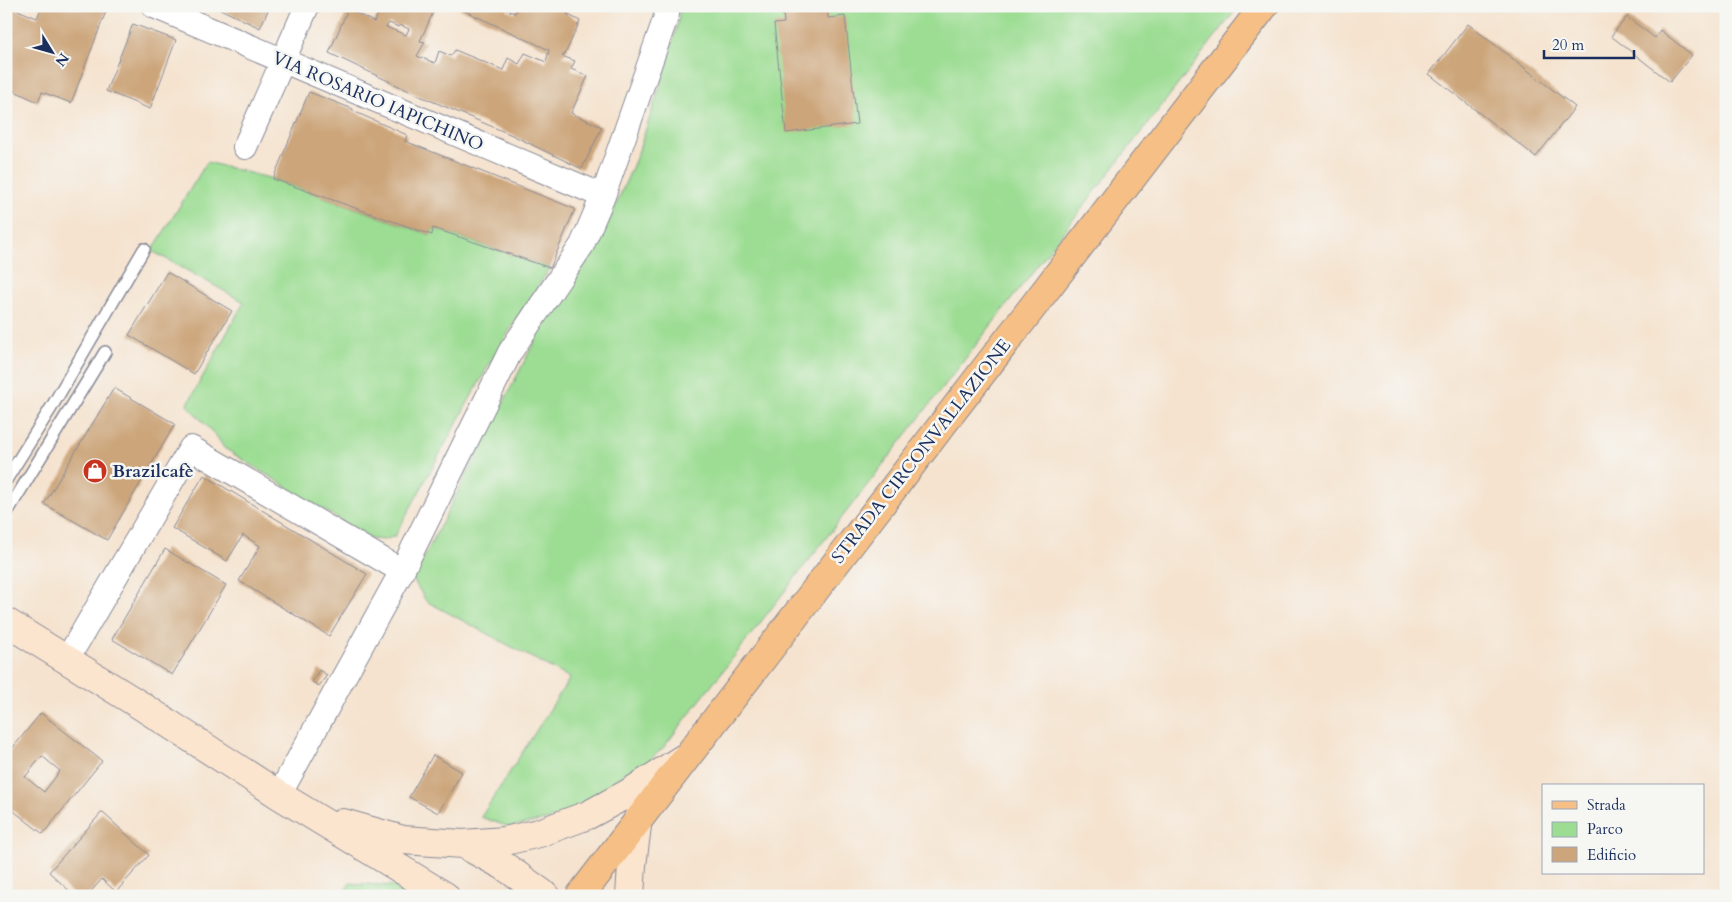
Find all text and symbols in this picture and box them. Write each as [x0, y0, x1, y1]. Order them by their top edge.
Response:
north arrow [28, 28, 78, 78]
scale bar [1544, 28, 1634, 60]
text: 20 m [1552, 35, 1584, 55]
street label: VIA ROSARIO IAPICHINO [268, 46, 487, 157]
text: N [51, 49, 73, 70]
street label: STRADA CIRCONVALLAZIONE [826, 334, 1017, 569]
shop icon: Brazilcafè [82, 458, 108, 484]
place label: Brazilcafè [112, 459, 194, 484]
legend [1542, 784, 1704, 874]
text: Strada [1587, 795, 1626, 815]
text: Parco [1587, 819, 1623, 839]
text: Edificio [1587, 845, 1636, 865]

